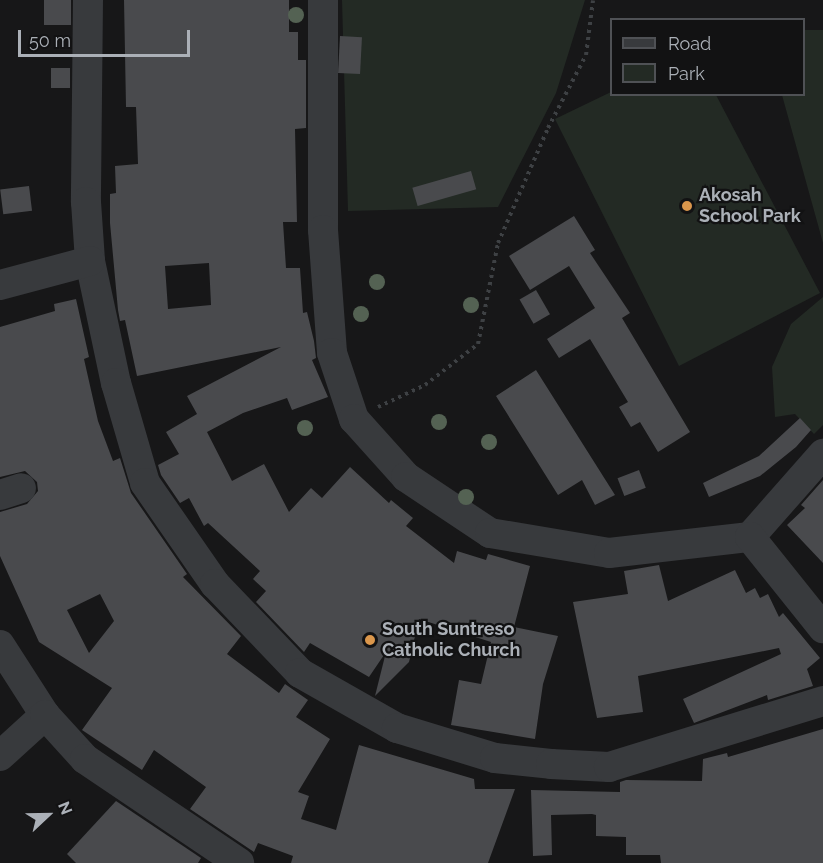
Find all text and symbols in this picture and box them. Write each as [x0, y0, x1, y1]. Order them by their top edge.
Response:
scale bar [21, 18, 194, 56]
legend [610, 18, 805, 96]
text: 50 m [29, 30, 71, 51]
text: Road [668, 33, 711, 54]
text: Park [668, 63, 705, 84]
place label: Akosah School Park [699, 185, 801, 228]
marker: Akosah School Park [680, 199, 694, 213]
place label: South Suntreso Catholic Church [382, 619, 520, 662]
marker: South Suntreso Catholic Church [363, 633, 377, 647]
north arrow [18, 785, 78, 845]
text: N [54, 799, 76, 817]

